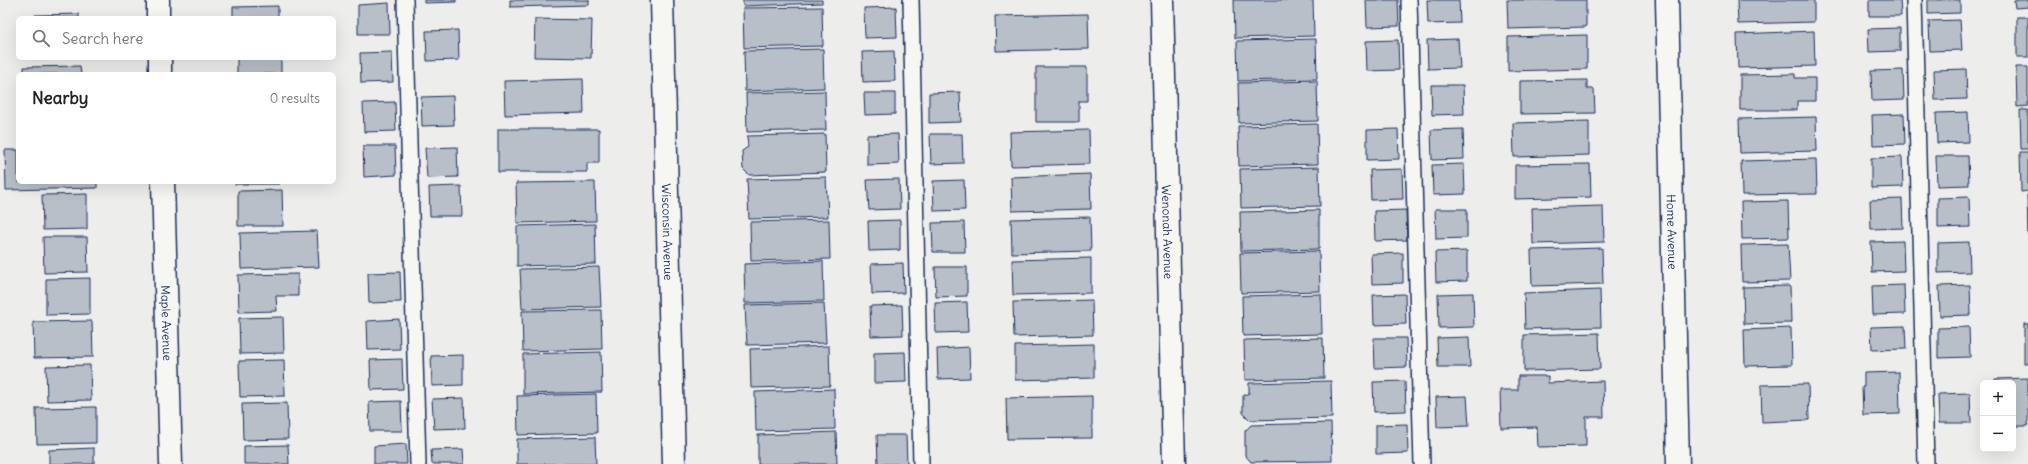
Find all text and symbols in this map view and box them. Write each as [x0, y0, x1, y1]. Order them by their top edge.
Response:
search box [16, 16, 336, 60]
icon: search [30, 27, 52, 49]
text: Search here [62, 29, 143, 48]
text: Nearby [32, 87, 88, 109]
text: 0 results [270, 90, 320, 107]
street label: Wisconsin Avenue [659, 183, 677, 281]
street label: Wenonah Avenue [1159, 184, 1177, 279]
street label: Home Avenue [1664, 194, 1681, 270]
street label: Maple Avenue [158, 285, 176, 361]
map controls [1980, 380, 2016, 452]
button: + [1980, 380, 2016, 416]
button: − [1980, 416, 2016, 452]

